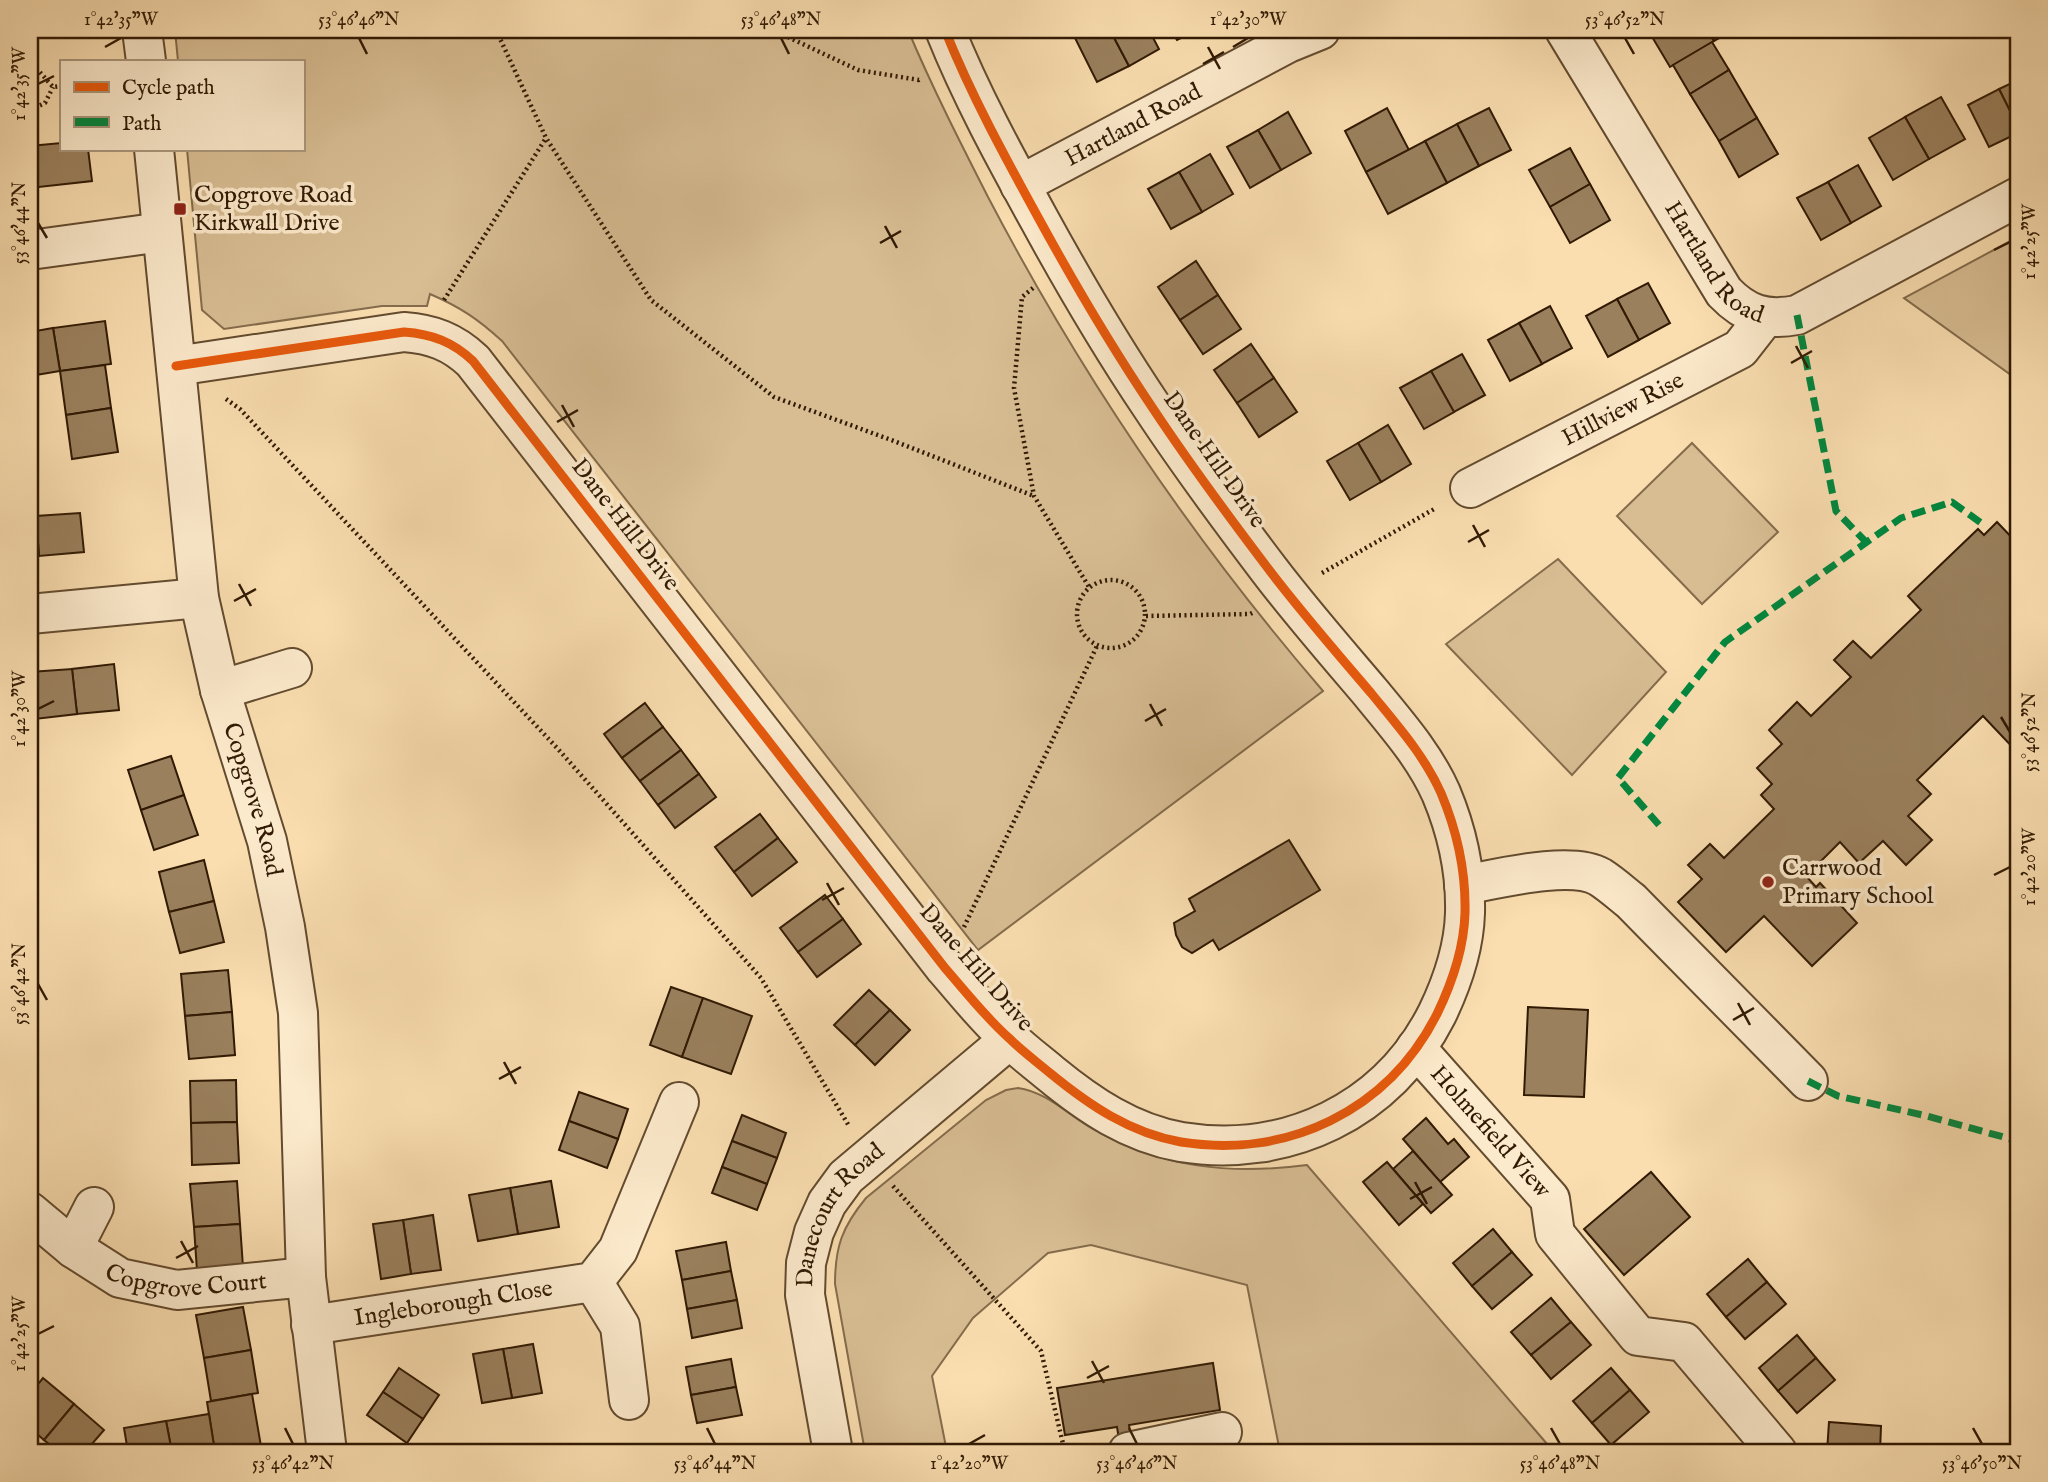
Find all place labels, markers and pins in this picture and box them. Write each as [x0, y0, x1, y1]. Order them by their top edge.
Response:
place label: Copgrove Road Kirkwall Drive [194, 180, 353, 239]
marker: Copgrove Road Kirkwall Drive [172, 201, 188, 217]
place label: Carrwood Primary School [1782, 853, 1934, 912]
marker: Carrwood Primary School [1760, 874, 1776, 890]

